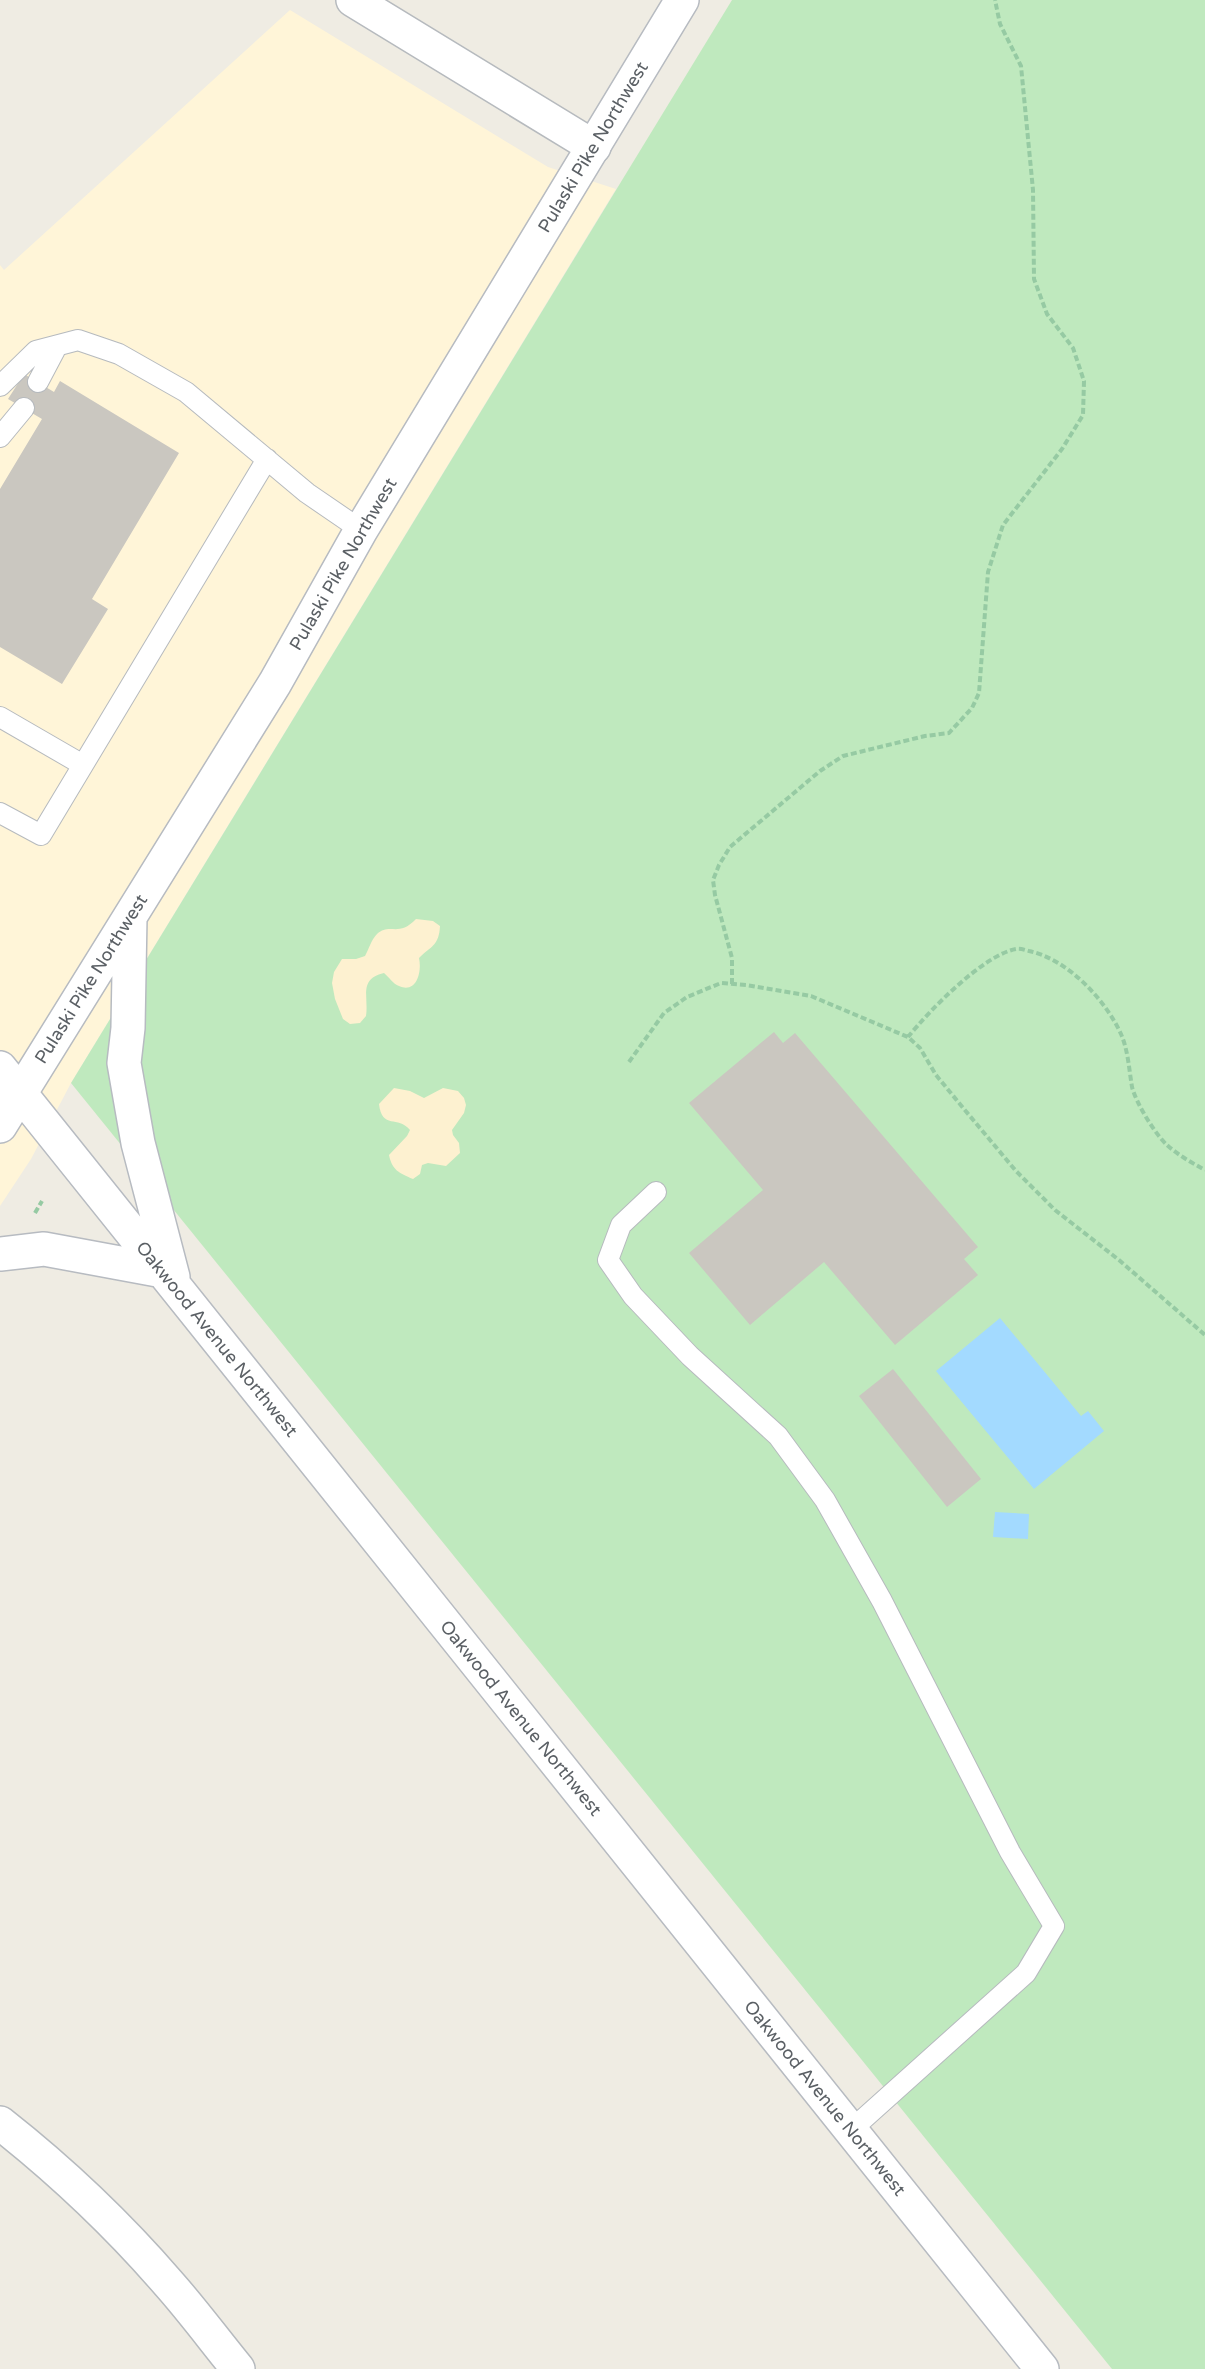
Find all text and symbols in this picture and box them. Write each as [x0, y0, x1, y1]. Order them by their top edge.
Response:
street label: Pulaski Pike Northwest [533, 57, 653, 236]
street label: Pulaski Pike Northwest [285, 474, 401, 654]
street label: Pulaski Pike Northwest [30, 890, 152, 1068]
street label: Oakwood Avenue Northwest [131, 1237, 303, 1441]
street label: Oakwood Avenue Northwest [435, 1616, 607, 1820]
street label: Oakwood Avenue Northwest [739, 1996, 911, 2200]

